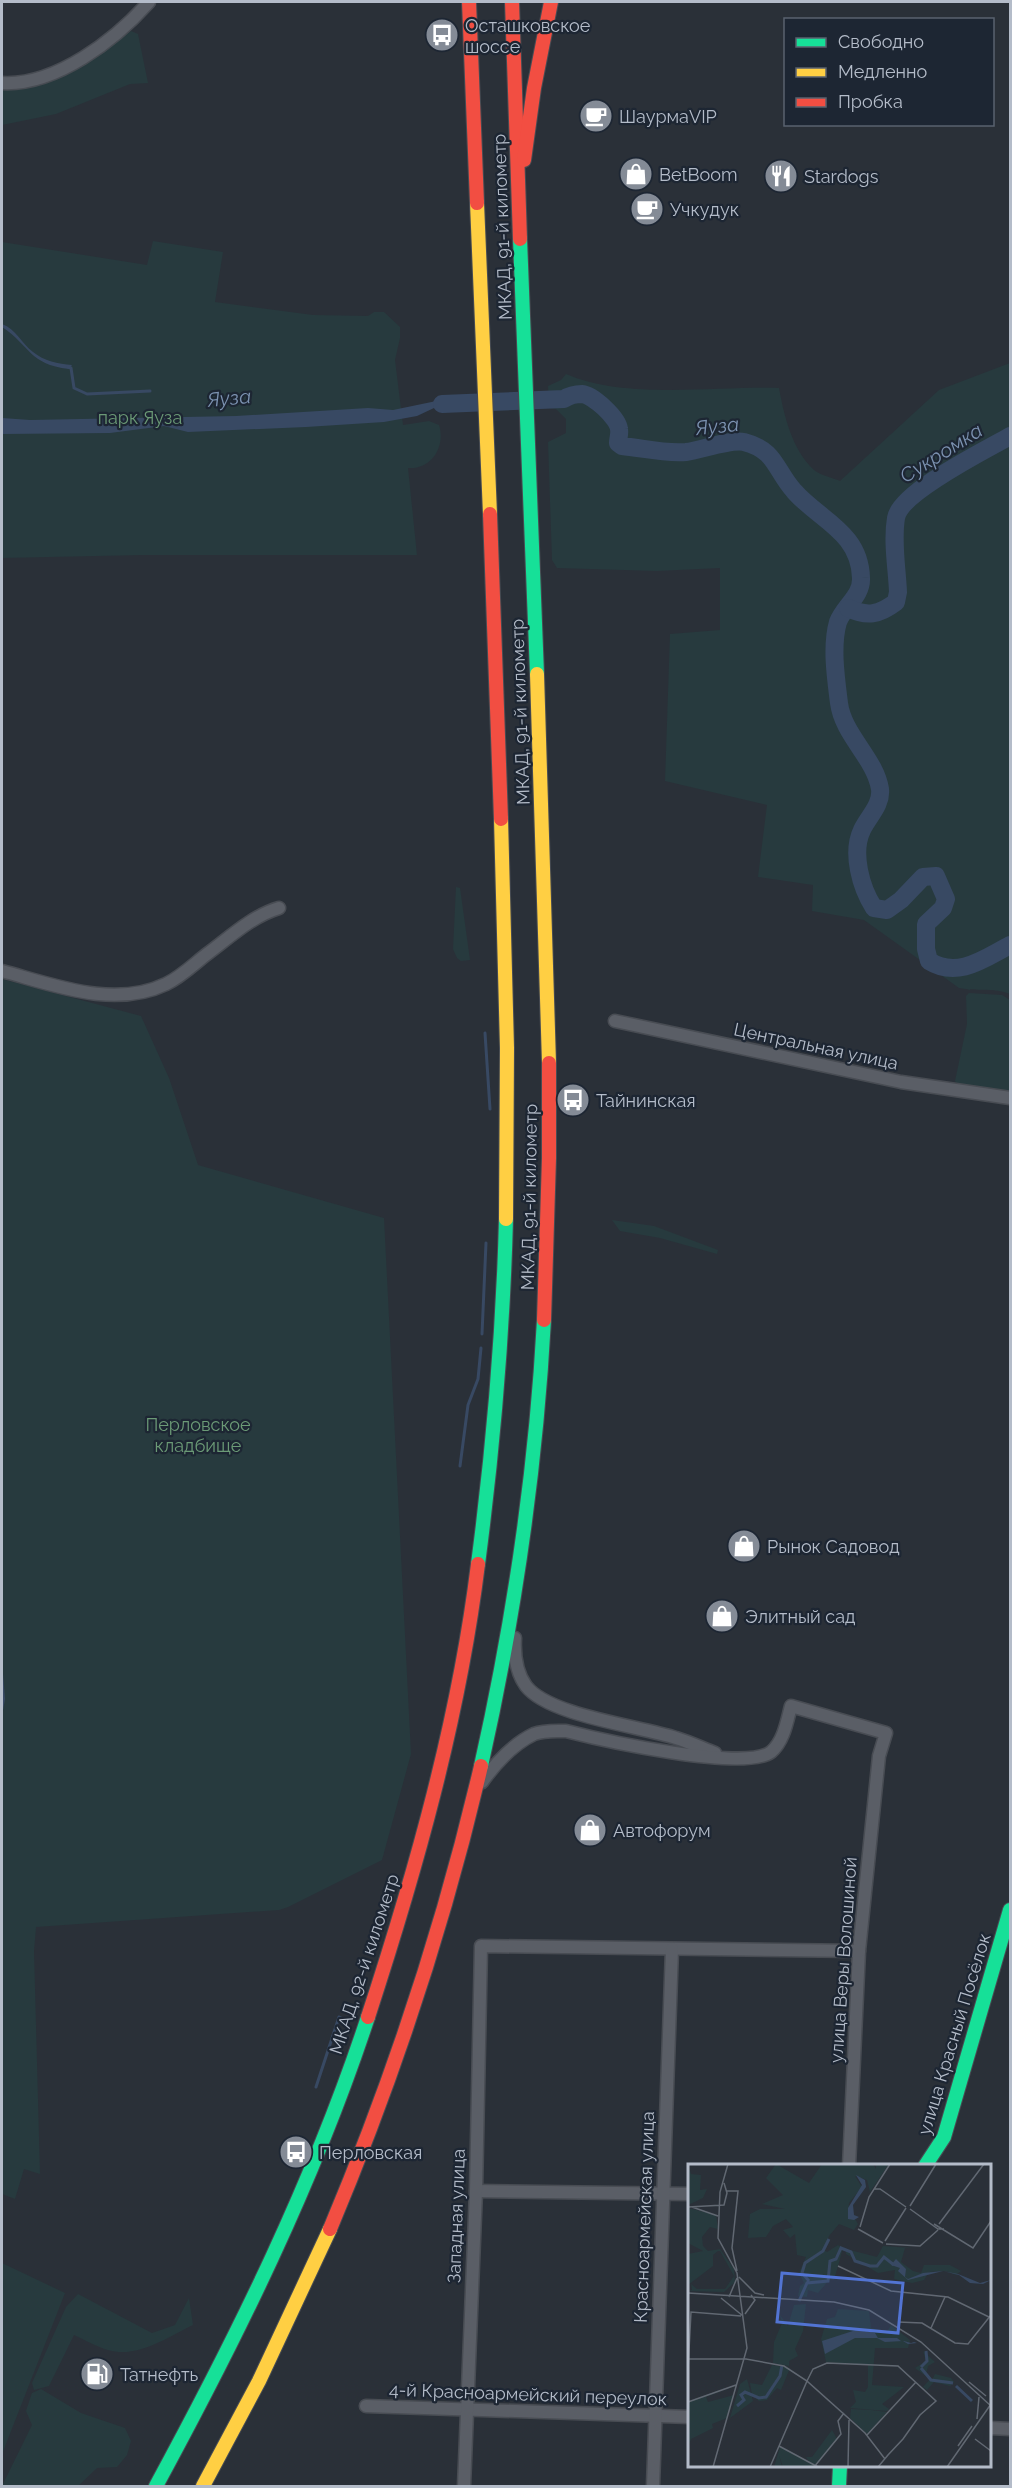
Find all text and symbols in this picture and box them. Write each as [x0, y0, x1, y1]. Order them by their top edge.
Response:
place label: Осташковское шоссе [465, 15, 591, 57]
bus stop icon: Осташковское шоссе [424, 17, 460, 53]
legend [784, 18, 994, 126]
text: Свободно [838, 31, 924, 52]
text: Медленно [838, 61, 927, 82]
text: Пробка [838, 91, 903, 112]
cafe icon: ШаурмаVIP [578, 98, 614, 134]
place label: ШаурмаVIP [619, 106, 717, 127]
street label: МКАД, 91-й километр [488, 134, 516, 320]
shop icon: BetBoom [618, 156, 654, 192]
restaurant icon: Stardogs [763, 158, 799, 194]
place label: BetBoom [659, 164, 737, 185]
place label: Stardogs [804, 166, 879, 187]
cafe icon: Учкудук [629, 191, 665, 227]
place label: Учкудук [670, 199, 739, 220]
water label: Яуза [206, 384, 252, 412]
park label: парк Яуза [98, 407, 182, 428]
water label: Яуза [694, 412, 740, 440]
water label: Сукромка [895, 418, 987, 488]
street label: МКАД, 91-й километр [506, 619, 534, 805]
street label: Центральная улица [732, 1018, 900, 1074]
bus stop icon: Тайнинская [555, 1082, 591, 1118]
place label: Тайнинская [596, 1090, 696, 1111]
street label: МКАД, 91-й километр [517, 1104, 541, 1290]
park label: Перловское кладбище [145, 1414, 251, 1456]
shop icon: Рынок Садовод [726, 1528, 762, 1564]
place label: Рынок Садовод [767, 1536, 900, 1557]
shop icon: Элитный сад [704, 1598, 740, 1634]
place label: Элитный сад [745, 1606, 856, 1627]
shop icon: Автофорум [572, 1812, 608, 1848]
place label: Автофорум [613, 1820, 711, 1841]
street label: улица Веры Волошиной [825, 1856, 861, 2064]
street label: МКАД, 92-й километр [325, 1871, 403, 2057]
street label: улица Красный Посёлок [913, 1931, 995, 2137]
street label: Красноармейская улица [630, 2111, 658, 2323]
bus stop icon: Перловская [278, 2134, 314, 2170]
place label: Перловская [319, 2142, 422, 2163]
street label: Западная улица [443, 2148, 469, 2284]
inset map [688, 2164, 991, 2467]
fuel station icon: Татнефть [79, 2356, 115, 2392]
place label: Татнефть [120, 2364, 199, 2385]
street label: 4-й Красноармейский переулок [389, 2379, 667, 2409]

